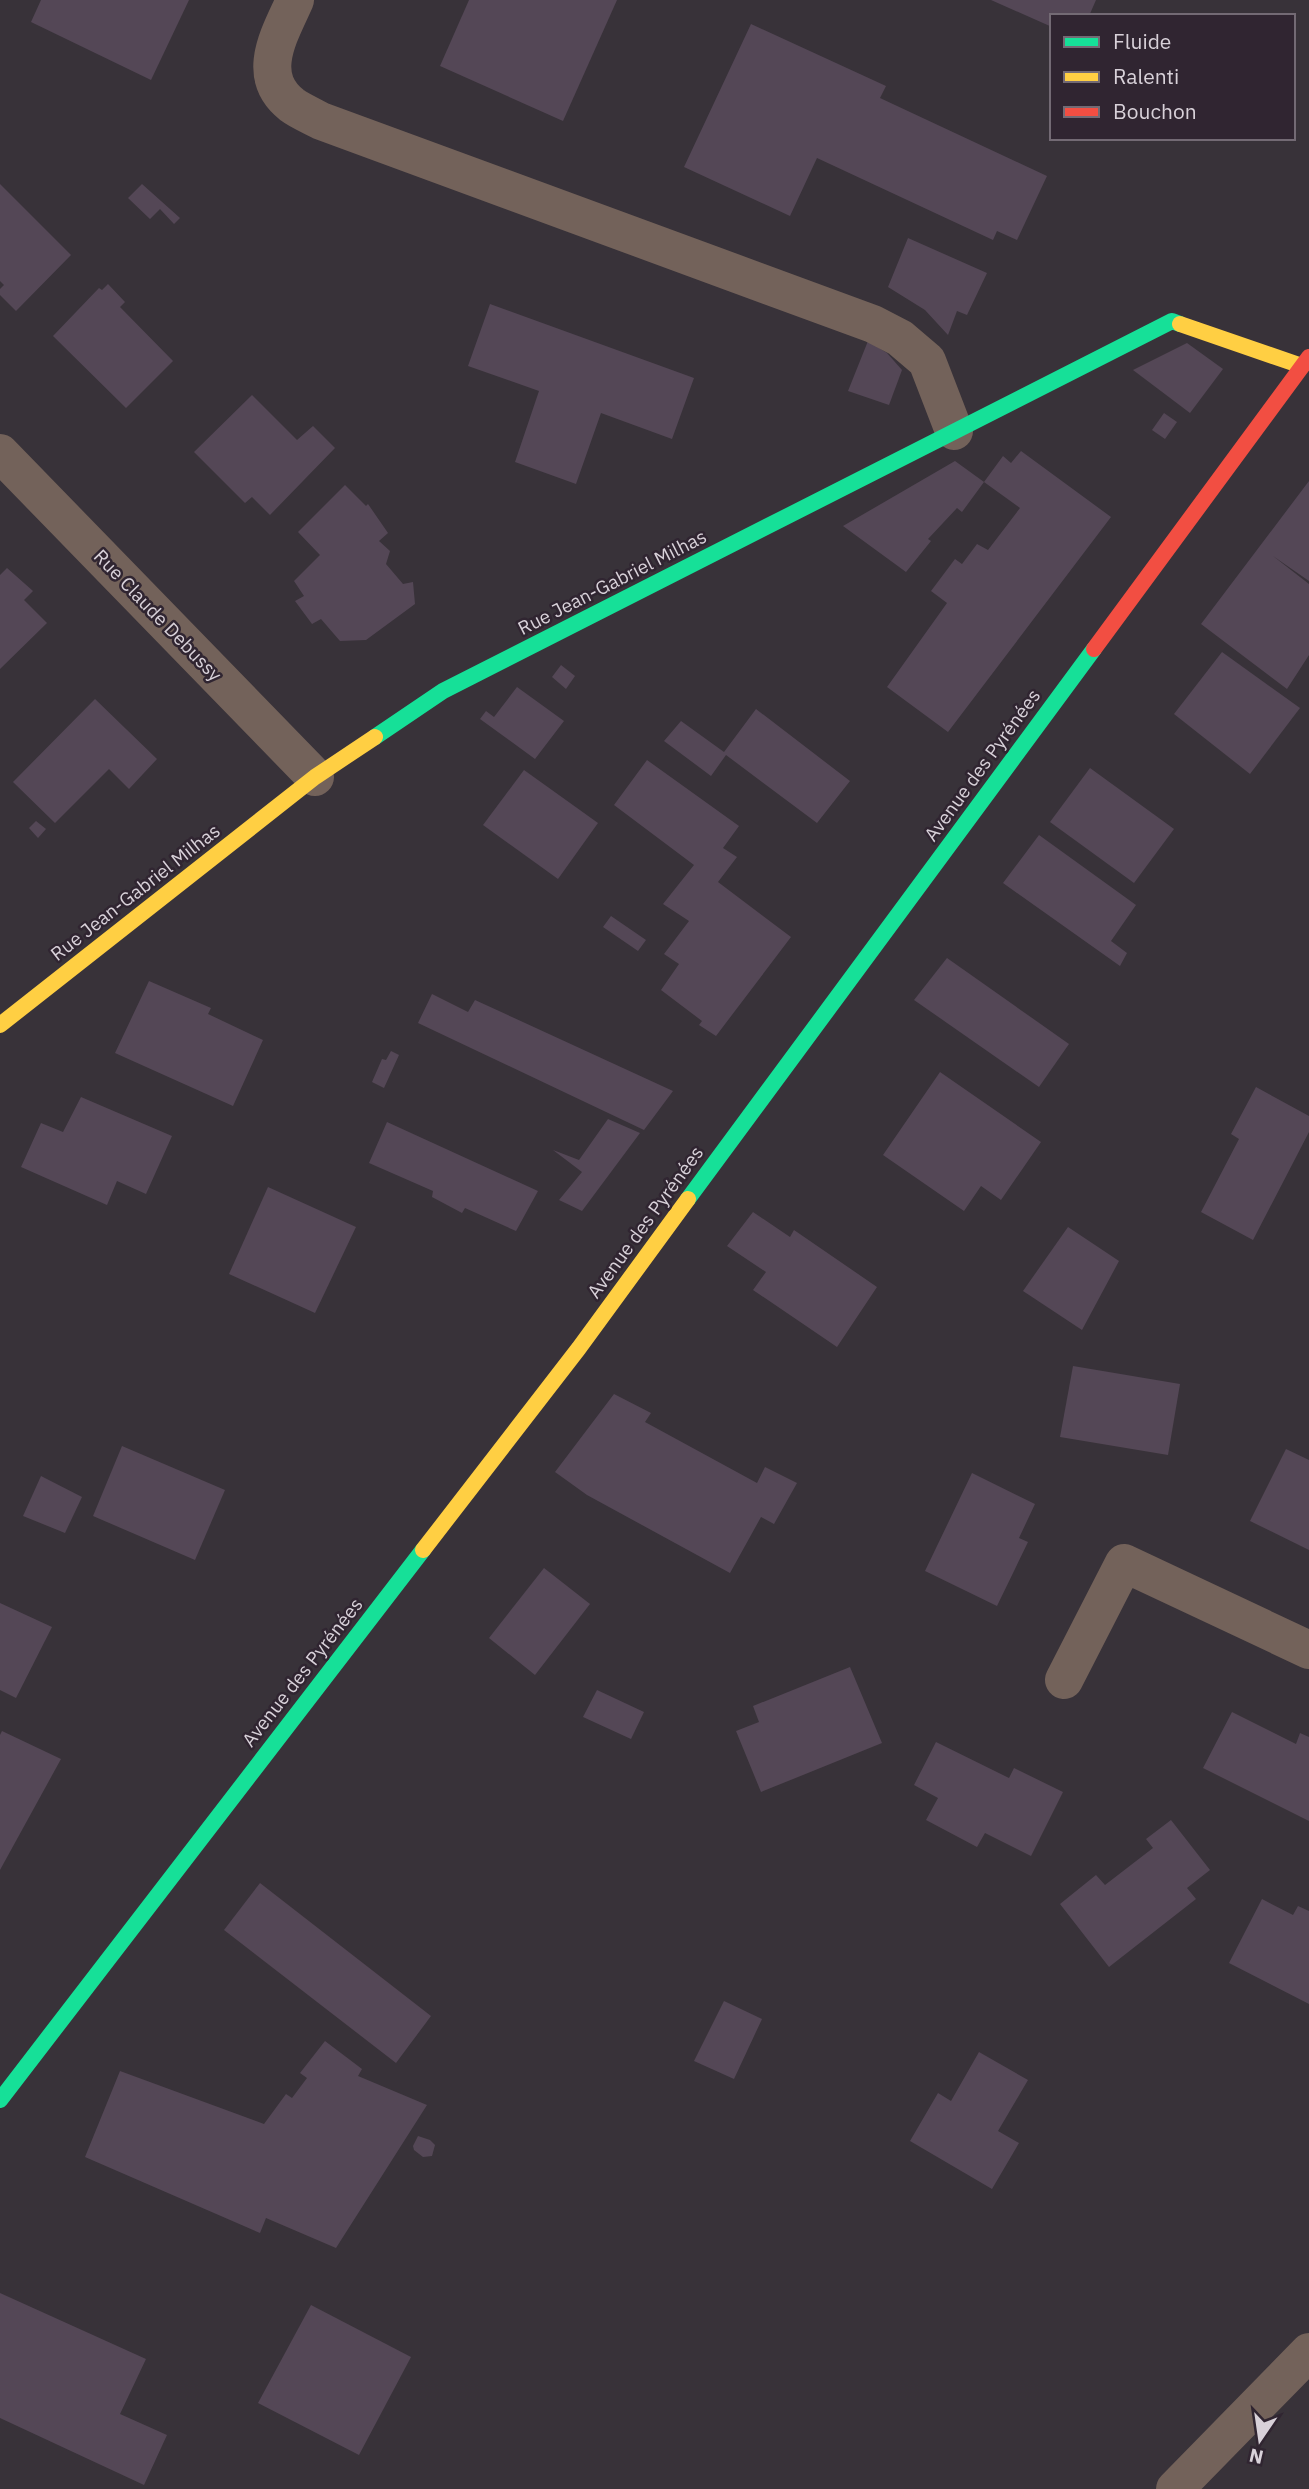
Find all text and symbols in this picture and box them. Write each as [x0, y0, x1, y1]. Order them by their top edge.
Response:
legend [1050, 14, 1295, 140]
text: Fluide [1113, 27, 1171, 55]
text: Ralenti [1113, 62, 1179, 90]
text: Bouchon [1113, 97, 1197, 125]
street label: Rue Jean-Gabriel Milhas [514, 524, 710, 640]
street label: Rue Claude Debussy [89, 544, 228, 686]
street label: Avenue des Pyrénées [919, 684, 1045, 846]
street label: Rue Jean-Gabriel Milhas [45, 818, 225, 966]
street label: Avenue des Pyrénées [582, 1141, 708, 1303]
street label: Avenue des Pyrénées [236, 1593, 368, 1751]
north arrow [1225, 2405, 1295, 2475]
text: N [1247, 2443, 1266, 2470]

